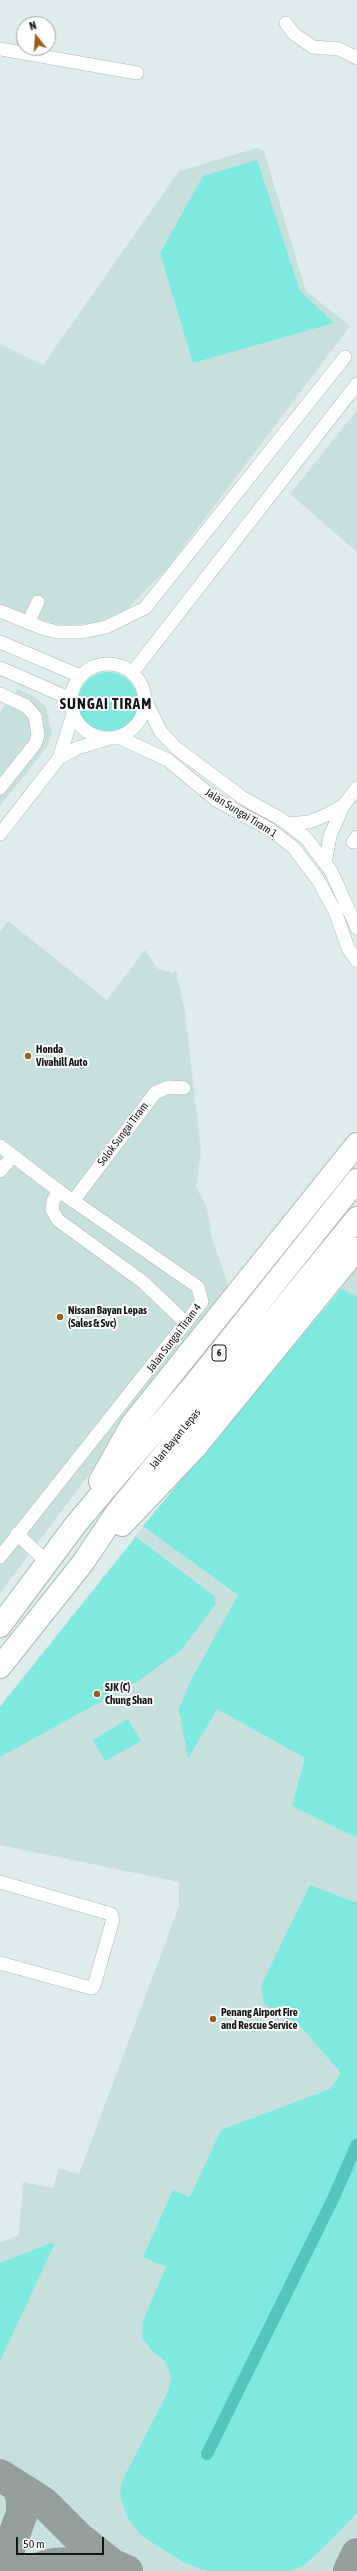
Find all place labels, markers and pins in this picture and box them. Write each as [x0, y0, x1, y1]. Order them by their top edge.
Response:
place label: Honda Vivahill Auto [36, 1043, 88, 1069]
marker: Honda Vivahill Auto [23, 1051, 33, 1061]
place label: Nissan Bayan Lepas (Sales & Svc) [68, 1304, 147, 1330]
marker: Nissan Bayan Lepas (Sales & Svc) [55, 1312, 65, 1322]
place label: SJK (C) Chung Shan [105, 1681, 153, 1707]
marker: SJK (C) Chung Shan [92, 1689, 102, 1699]
place label: Penang Airport Fire and Rescue Service [221, 2006, 298, 2032]
marker: Penang Airport Fire and Rescue Service [208, 2014, 218, 2024]

